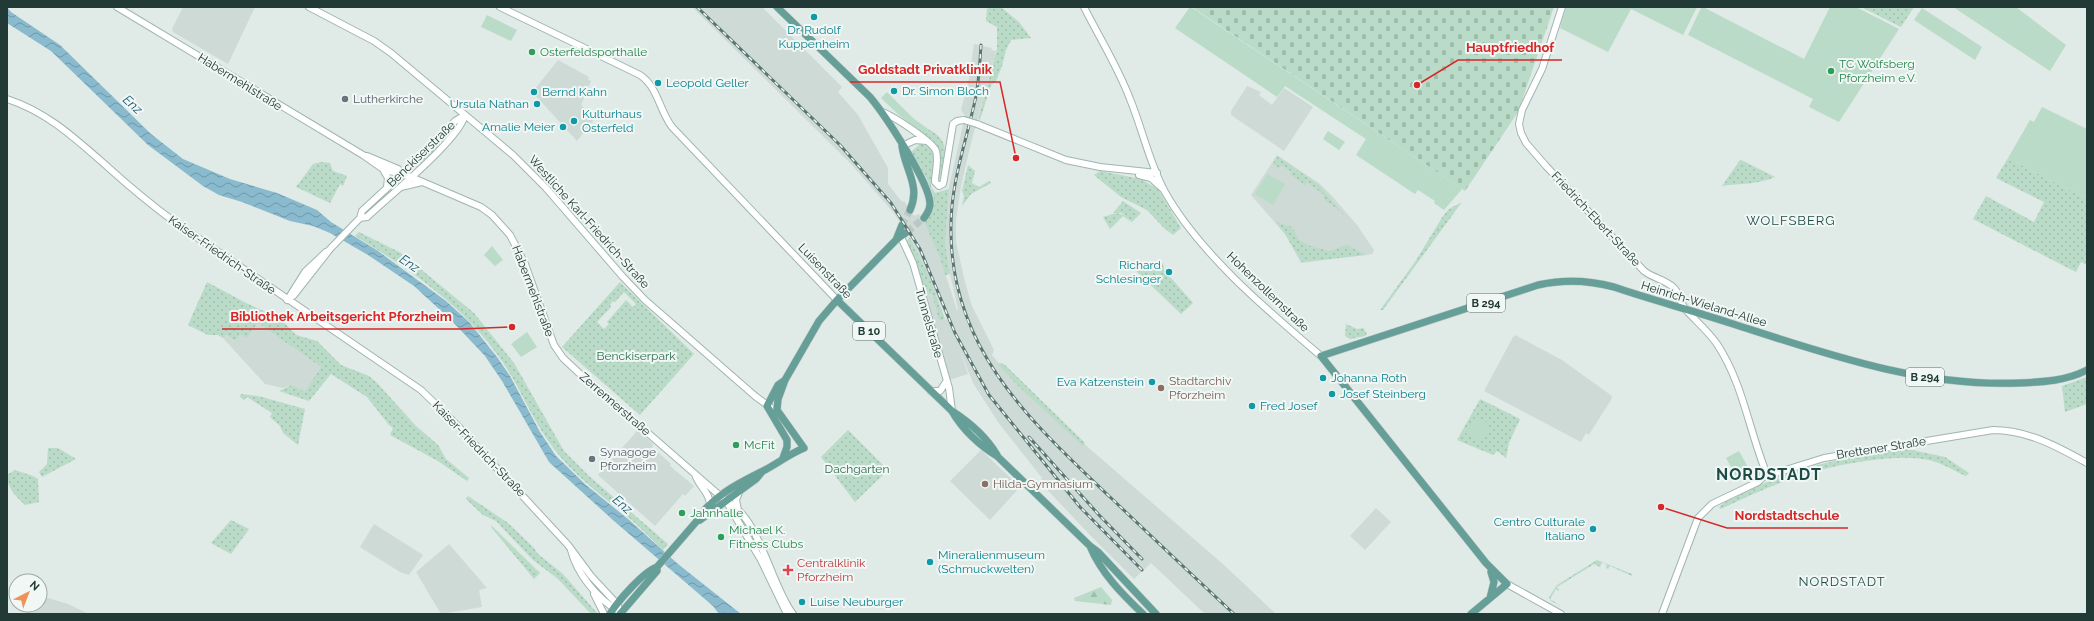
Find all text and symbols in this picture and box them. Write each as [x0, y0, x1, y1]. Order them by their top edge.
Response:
marker: Dr. Rudolf Kuppenheim [809, 12, 819, 22]
place label: Dr. Rudolf Kuppenheim [778, 23, 850, 51]
callout: Hauptfriedhof [1458, 35, 1562, 60]
text: Hauptfriedhof [1466, 40, 1555, 55]
place label: Osterfeldsporthalle [540, 45, 647, 59]
marker: Osterfeldsporthalle [527, 47, 537, 57]
street label: Habermehlstraße [195, 50, 285, 114]
callout: Goldstadt Privatklinik [850, 57, 1000, 82]
place label: TC Wolfsberg Pforzheim e.V. [1839, 57, 1916, 85]
text: Goldstadt Privatklinik [858, 62, 993, 77]
marker: TC Wolfsberg Pforzheim e.V. [1826, 66, 1836, 76]
place label: Leopold Geller [666, 76, 750, 90]
marker: Leopold Geller [653, 78, 663, 88]
place label: Dr. Simon Bloch [902, 84, 989, 98]
place label: Bernd Kahn [542, 85, 607, 99]
marker: Dr. Simon Bloch [889, 86, 899, 96]
marker: Bernd Kahn [529, 87, 539, 97]
water label: Enz [120, 92, 146, 118]
place label: Lutherkirche [353, 92, 423, 106]
marker: Lutherkirche [340, 94, 350, 104]
place label: Ursula Nathan [450, 97, 529, 111]
marker: Ursula Nathan [532, 99, 542, 109]
place label: Kulturhaus Osterfeld [582, 107, 642, 135]
marker: Kulturhaus Osterfeld [569, 116, 579, 126]
street label: Benckiserstraße [384, 118, 458, 190]
place label: Amalie Meier [482, 120, 556, 134]
marker: Amalie Meier [558, 122, 568, 132]
street label: Westliche Karl-Friedrich-Straße [526, 153, 652, 291]
street label: Friedrich-Ebert-Straße [1549, 169, 1643, 269]
street label: Kaiser-Friedrich-Straße [166, 213, 278, 297]
district label: WOLFSBERG [1746, 213, 1836, 228]
street label: Luisenstraße [795, 241, 855, 301]
street label: Habermehlstraße [509, 243, 557, 339]
street label: Hohenzollernstraße [1224, 249, 1312, 335]
water label: Enz [397, 251, 423, 276]
place label: Richard Schlesinger [1096, 258, 1162, 286]
marker: Richard Schlesinger [1164, 267, 1174, 277]
street label: Heinrich-Wieland-Allee [1639, 278, 1769, 330]
street label: Tunnelstraße [912, 286, 946, 360]
road number: B 294 [1467, 294, 1505, 312]
callout: Bibliothek Arbeitsgericht Pforzheim [222, 304, 460, 329]
text: Bibliothek Arbeitsgericht Pforzheim [230, 309, 452, 324]
road number: B 10 [853, 322, 885, 340]
park label: Benckiserpark [596, 349, 676, 363]
road number: B 294 [1906, 368, 1944, 386]
street label: Zerrennerstraße [577, 369, 653, 439]
place label: Johanna Roth [1331, 371, 1407, 385]
marker: Johanna Roth [1318, 373, 1328, 383]
place label: Stadtarchiv Pforzheim [1169, 374, 1232, 402]
place label: Eva Katzenstein [1057, 375, 1144, 389]
marker: Eva Katzenstein [1147, 377, 1157, 387]
marker: Stadtarchiv Pforzheim [1156, 383, 1166, 393]
place label: Josef Steinberg [1340, 387, 1426, 401]
marker: Josef Steinberg [1327, 389, 1337, 399]
street label: Kaiser-Friedrich-Straße [430, 398, 528, 500]
place label: Fred Josef [1260, 399, 1318, 413]
marker: Fred Josef [1247, 401, 1257, 411]
street label: Brettener Straße [1835, 434, 1927, 462]
place label: McFit [744, 438, 775, 452]
marker: McFit [731, 440, 741, 450]
place label: Synagoge Pforzheim [600, 445, 656, 473]
marker: Synagoge Pforzheim [587, 454, 597, 464]
park label: Dachgarten [825, 462, 889, 476]
district label: NORDSTADT [1716, 465, 1822, 484]
place label: Hilda-Gymnasium [993, 477, 1093, 491]
marker: Hilda-Gymnasium [980, 479, 990, 489]
water label: Enz [610, 492, 636, 517]
callout: Nordstadtschule [1727, 503, 1848, 528]
place label: Jahnhalle [690, 506, 743, 520]
marker: Jahnhalle [677, 508, 687, 518]
text: Nordstadtschule [1735, 508, 1840, 523]
place label: Centro Culturale Italiano [1494, 515, 1585, 543]
place label: Michael K. Fitness Clubs [729, 523, 803, 551]
marker: Centro Culturale Italiano [1588, 524, 1598, 534]
marker: Michael K. Fitness Clubs [716, 532, 726, 542]
place label: Mineralienmuseum (Schmuckwelten) [938, 548, 1045, 576]
place label: Centralklinik Pforzheim [797, 556, 866, 584]
marker: Mineralienmuseum (Schmuckwelten) [925, 557, 935, 567]
marker: Centralklinik Pforzheim [782, 564, 794, 576]
north arrow [8, 573, 48, 613]
district label: NORDSTADT [1798, 574, 1886, 589]
text: N [27, 578, 42, 594]
place label: Luise Neuburger [810, 595, 904, 609]
marker: Luise Neuburger [797, 597, 807, 607]

